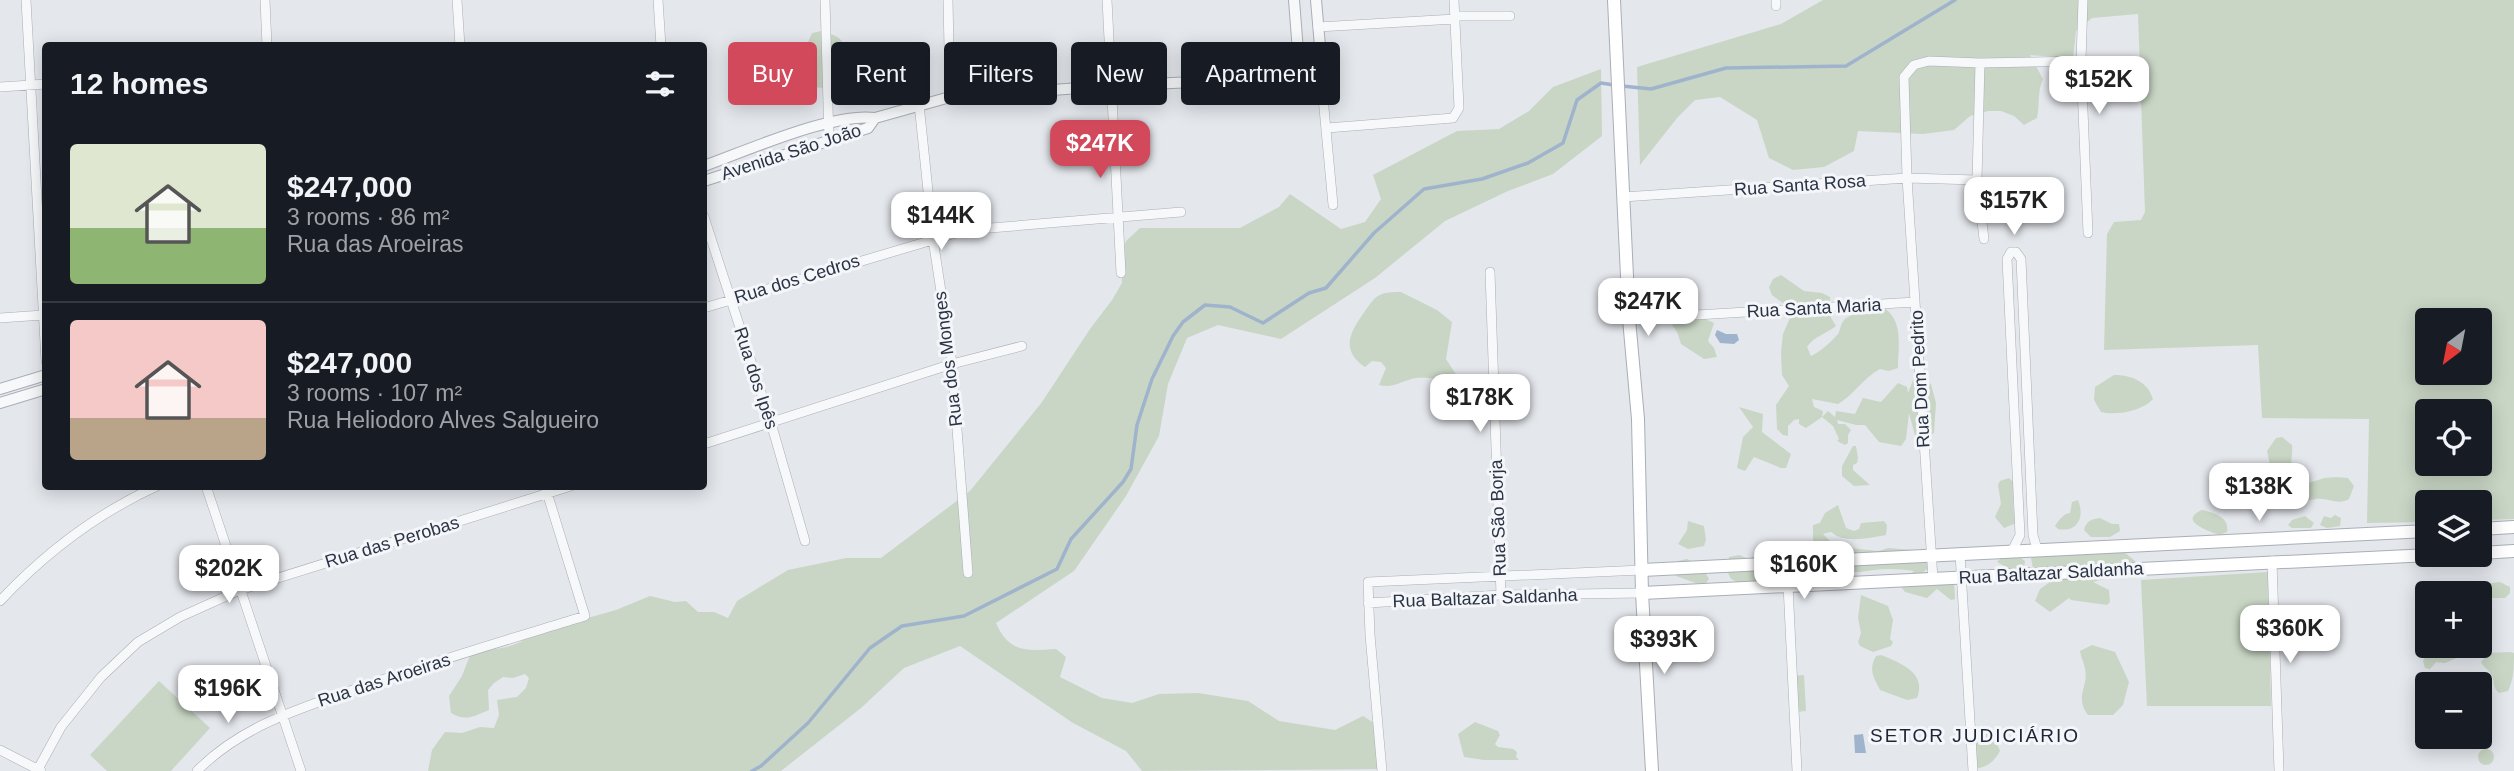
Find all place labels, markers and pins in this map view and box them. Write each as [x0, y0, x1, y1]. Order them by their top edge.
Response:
pin: $152K [2050, 57, 2148, 116]
pin: $247K [1051, 120, 1149, 180]
pin: $157K [1965, 177, 2063, 237]
pin: $144K [892, 192, 990, 252]
pin: $247K [1599, 278, 1697, 338]
pin: $178K [1431, 374, 1529, 434]
pin: $138K [2210, 463, 2308, 523]
pin: $160K [1755, 542, 1853, 601]
pin: $202K [180, 546, 278, 605]
pin: $360K [2241, 606, 2339, 665]
pin: $393K [1615, 616, 1713, 676]
pin: $196K [179, 666, 277, 725]

